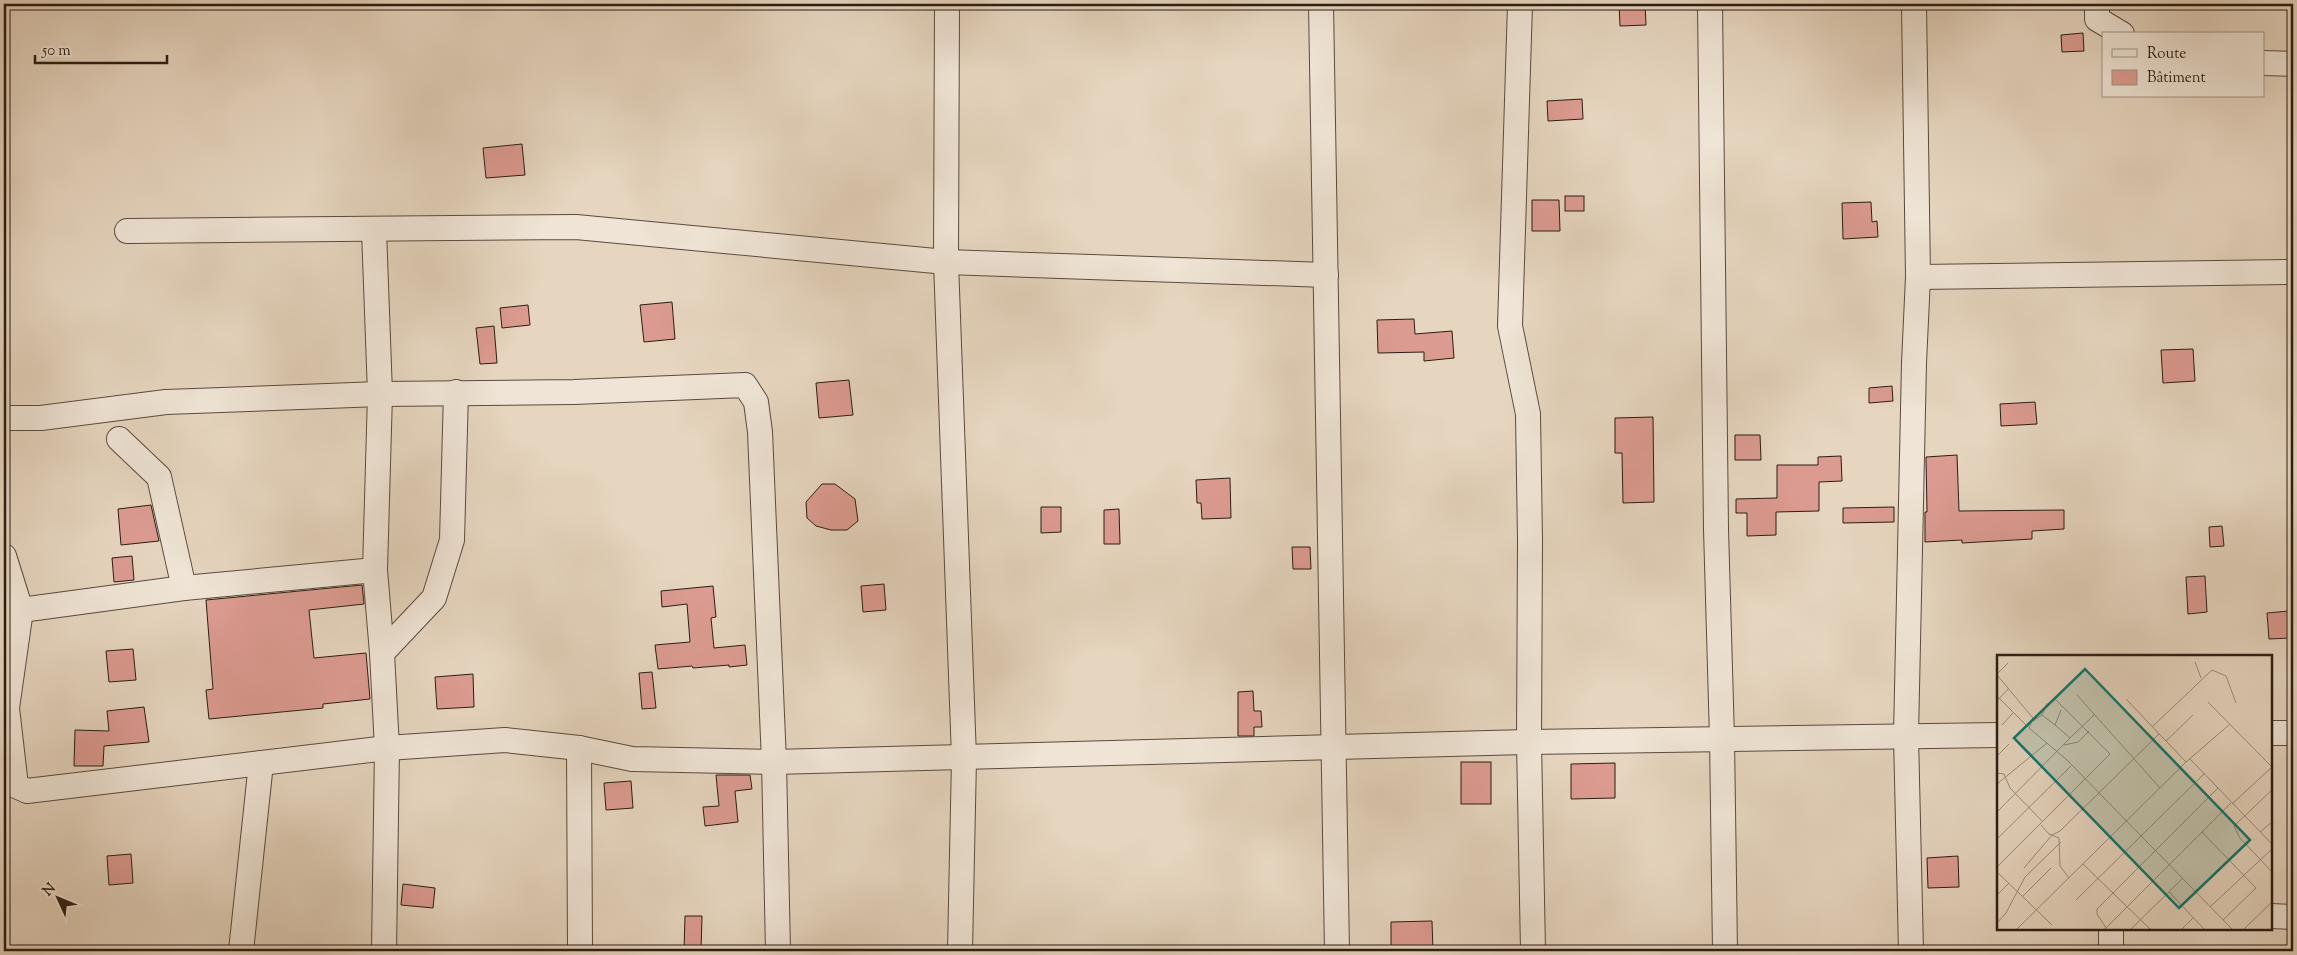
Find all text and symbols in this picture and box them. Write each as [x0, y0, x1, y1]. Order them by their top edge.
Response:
scale bar [35, 32, 168, 64]
legend [2102, 32, 2264, 98]
text: 50 m [41, 41, 71, 62]
text: Route [2147, 44, 2186, 65]
text: Bâtiment [2147, 68, 2206, 89]
inset map [1997, 655, 2272, 930]
north arrow [32, 872, 82, 922]
text: N [39, 879, 61, 901]

